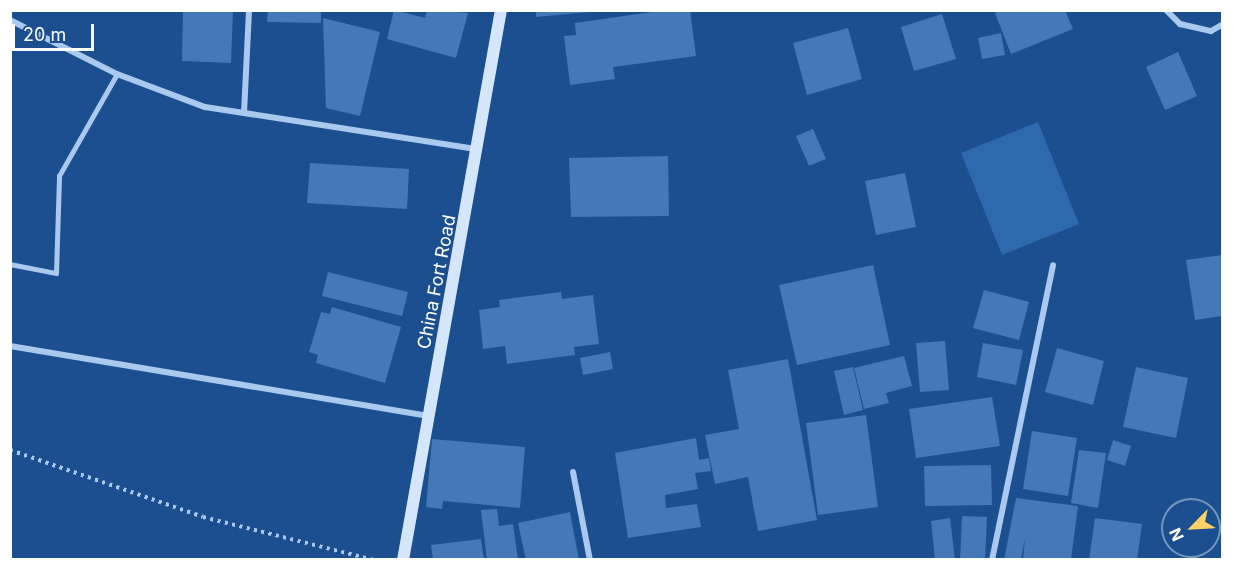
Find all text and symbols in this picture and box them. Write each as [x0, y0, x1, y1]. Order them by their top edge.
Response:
scale bar [15, 12, 98, 50]
text: 20 m [23, 24, 66, 45]
street label: China Fort Road [413, 213, 461, 351]
north arrow [1161, 498, 1221, 558]
text: N [1165, 525, 1188, 544]

